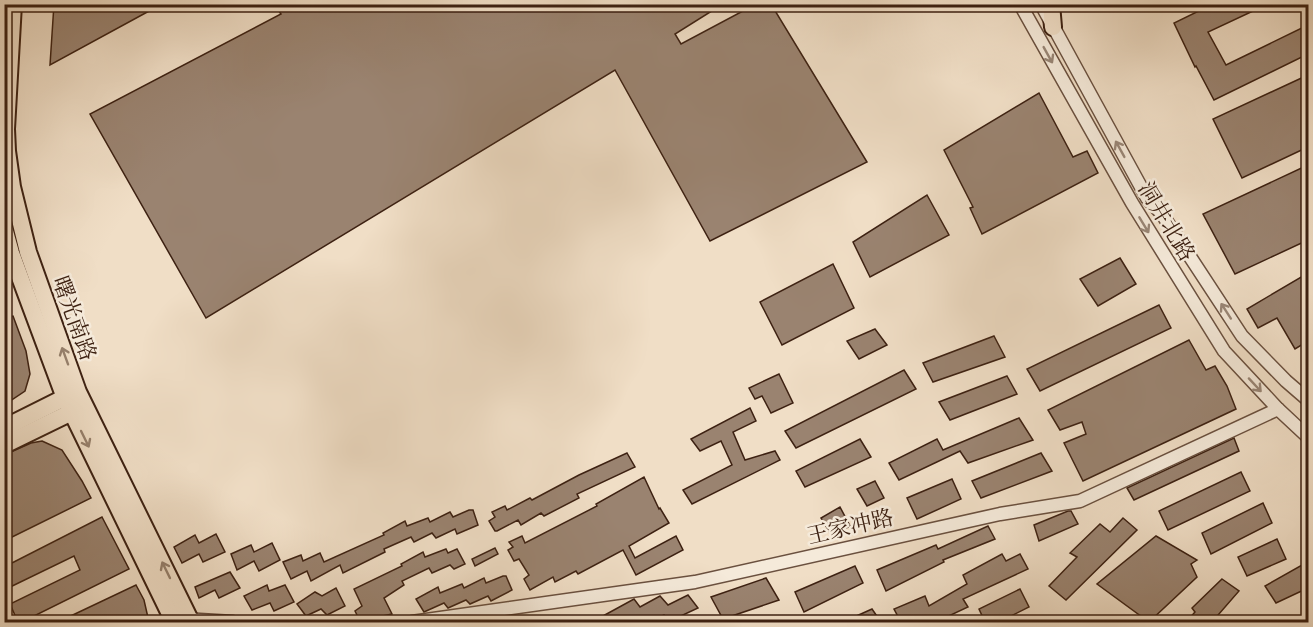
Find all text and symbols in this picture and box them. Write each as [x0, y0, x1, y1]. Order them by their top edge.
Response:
one-way arrow [1043, 46, 1054, 64]
one-way arrow [1114, 140, 1125, 158]
street label: 洞井北路 [1131, 177, 1201, 266]
one-way arrow [1139, 216, 1151, 233]
street label: 曙光南路 [46, 272, 102, 364]
one-way arrow [1220, 304, 1232, 320]
one-way arrow [59, 347, 70, 366]
one-way arrow [1248, 377, 1262, 392]
one-way arrow [80, 429, 92, 447]
street label: 王家冲路 [804, 503, 896, 551]
one-way arrow [159, 561, 171, 579]

